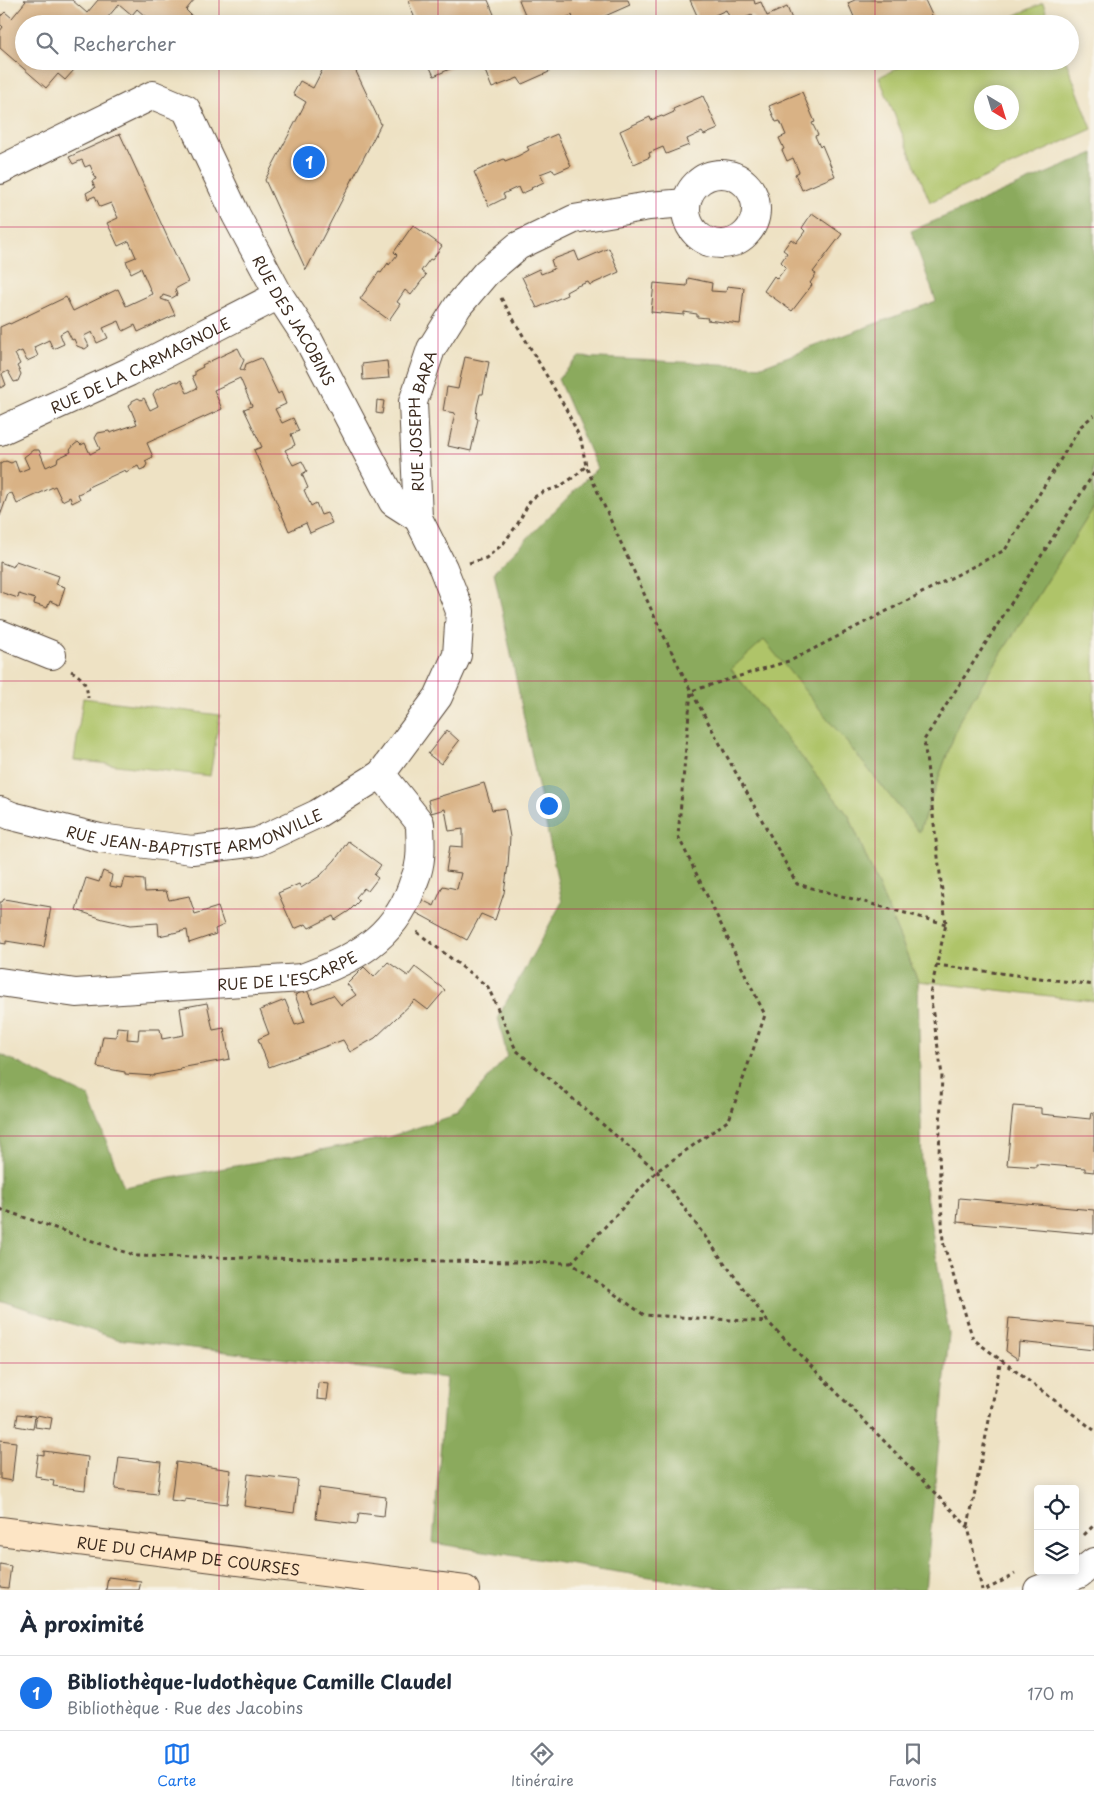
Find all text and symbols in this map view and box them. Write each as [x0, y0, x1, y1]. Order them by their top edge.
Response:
search box [15, 15, 1079, 70]
icon: search [33, 29, 61, 57]
text: Rechercher [73, 29, 176, 57]
north arrow [974, 85, 1019, 130]
pin: 1 [293, 143, 325, 181]
street label: RUE DES JACOBINS [248, 251, 342, 390]
street label: RUE DE LA CARMAGNOLE [46, 311, 234, 418]
street label: RUE JOSEPH BARA [401, 347, 441, 492]
your location [536, 793, 562, 819]
street label: RUE JEAN-BAPTISTE ARMONVILLE [64, 802, 326, 862]
street label: RUE DE L'ESCARPE [216, 944, 361, 995]
map controls [1034, 1485, 1079, 1575]
button: locate [1034, 1485, 1079, 1530]
street label: RUE DU CHAMP DE COURSES [76, 1529, 301, 1580]
button: layers [1034, 1530, 1079, 1575]
text: À proximité [20, 1607, 144, 1639]
text: Bibliothèque-ludothèque Camille Claudel [67, 1667, 452, 1695]
text: 1 [32, 1681, 40, 1705]
text: 170 m [1028, 1681, 1074, 1705]
text: Bibliothèque · Rue des Jacobins [67, 1695, 303, 1719]
tab: Carte [157, 1740, 196, 1791]
tab: Itinéraire [511, 1740, 574, 1791]
tab: Favoris [889, 1740, 937, 1791]

